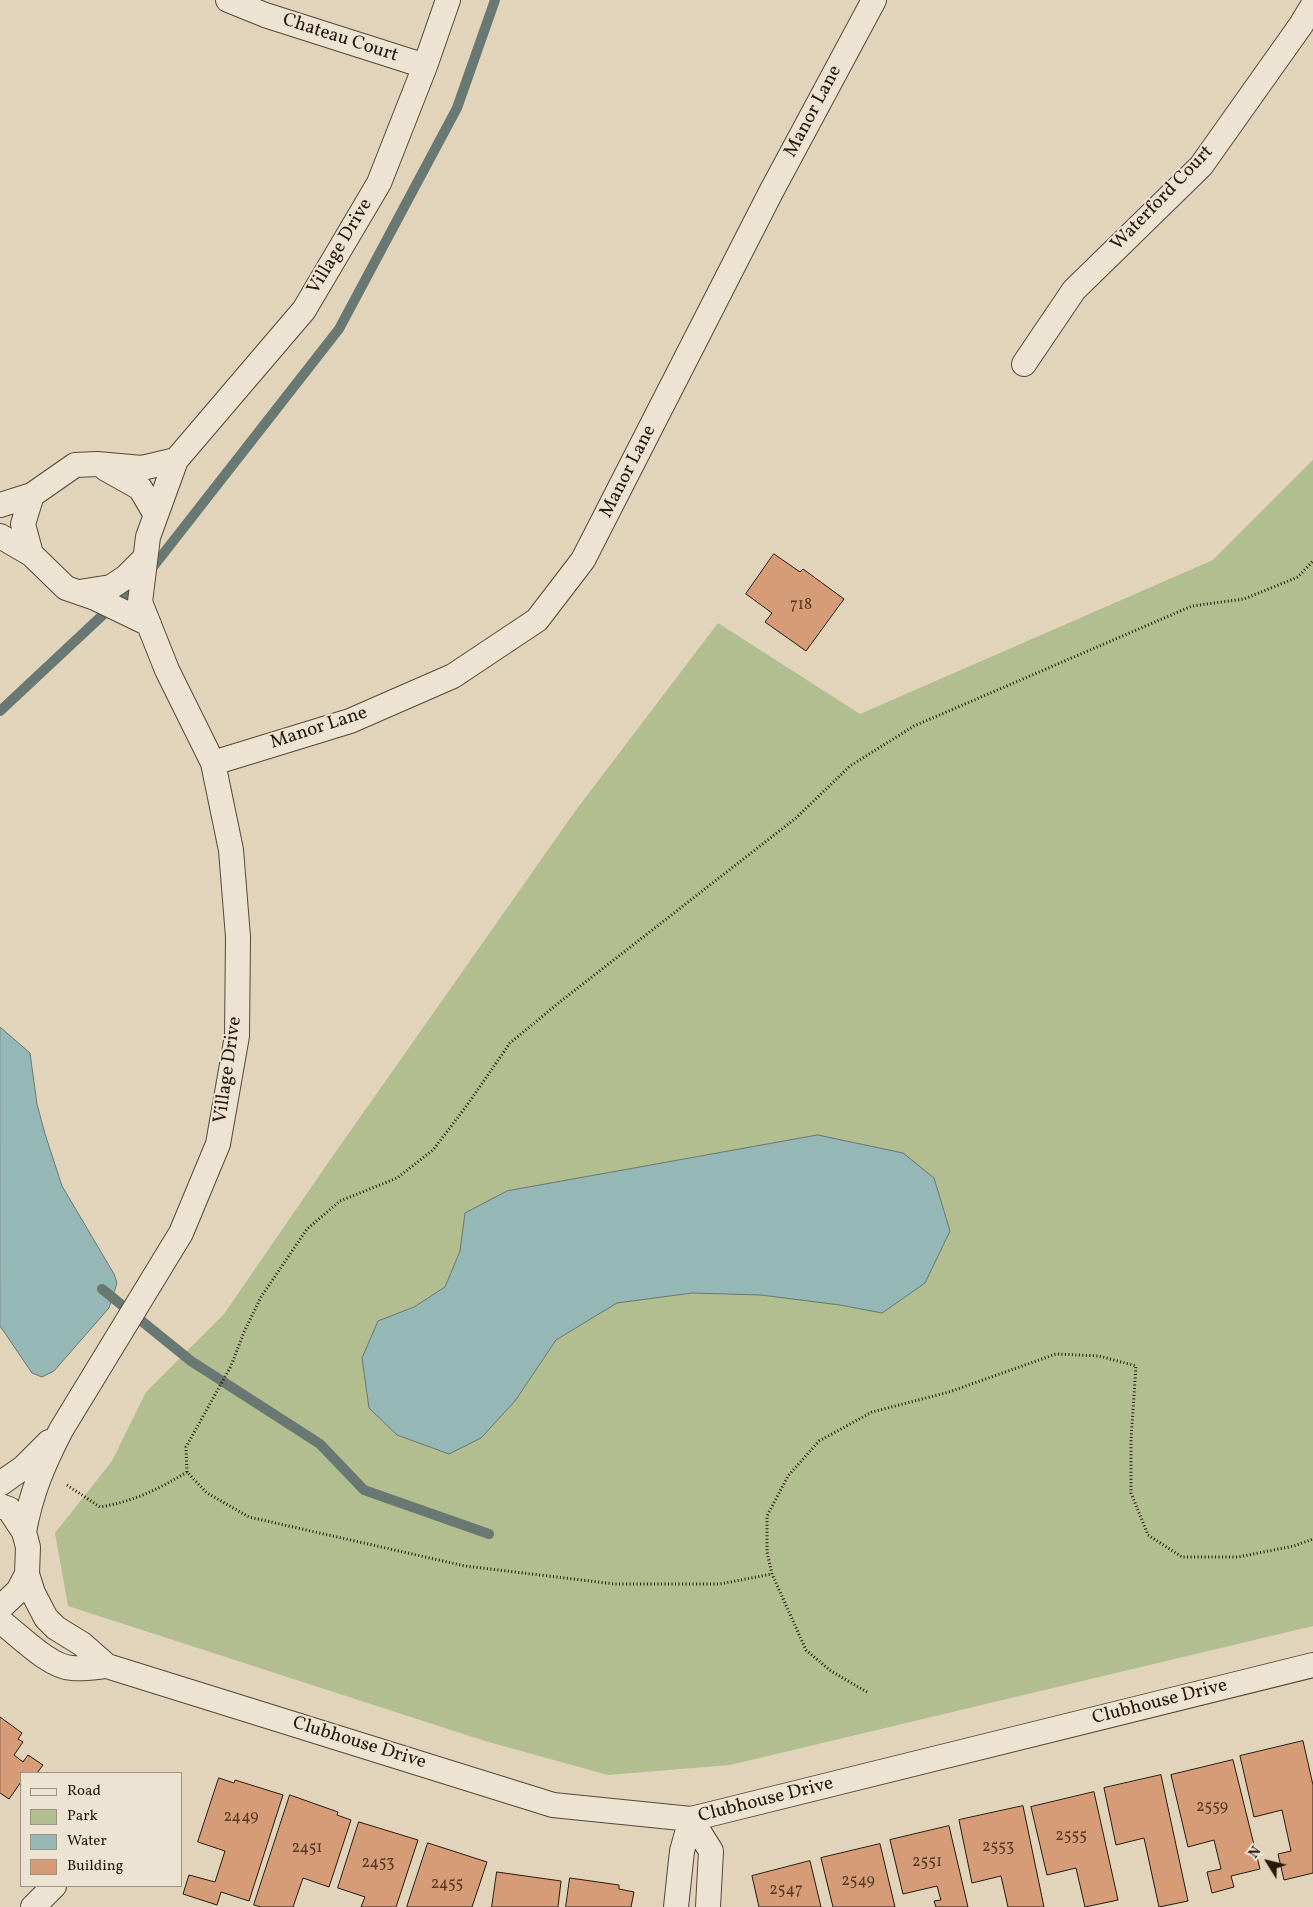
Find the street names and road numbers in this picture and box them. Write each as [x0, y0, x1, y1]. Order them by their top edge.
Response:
street label: Chateau Court [279, 10, 401, 68]
street label: Manor Lane [780, 62, 848, 162]
street label: Waterford Court [1107, 142, 1219, 256]
street label: Village Drive [304, 195, 378, 299]
street label: Manor Lane [596, 422, 662, 522]
street label: Manor Lane [268, 703, 370, 755]
street label: Village Drive [210, 1015, 248, 1125]
street label: Clubhouse Drive [1090, 1675, 1230, 1731]
street label: Clubhouse Drive [289, 1713, 429, 1775]
street label: Clubhouse Drive [696, 1773, 836, 1829]

